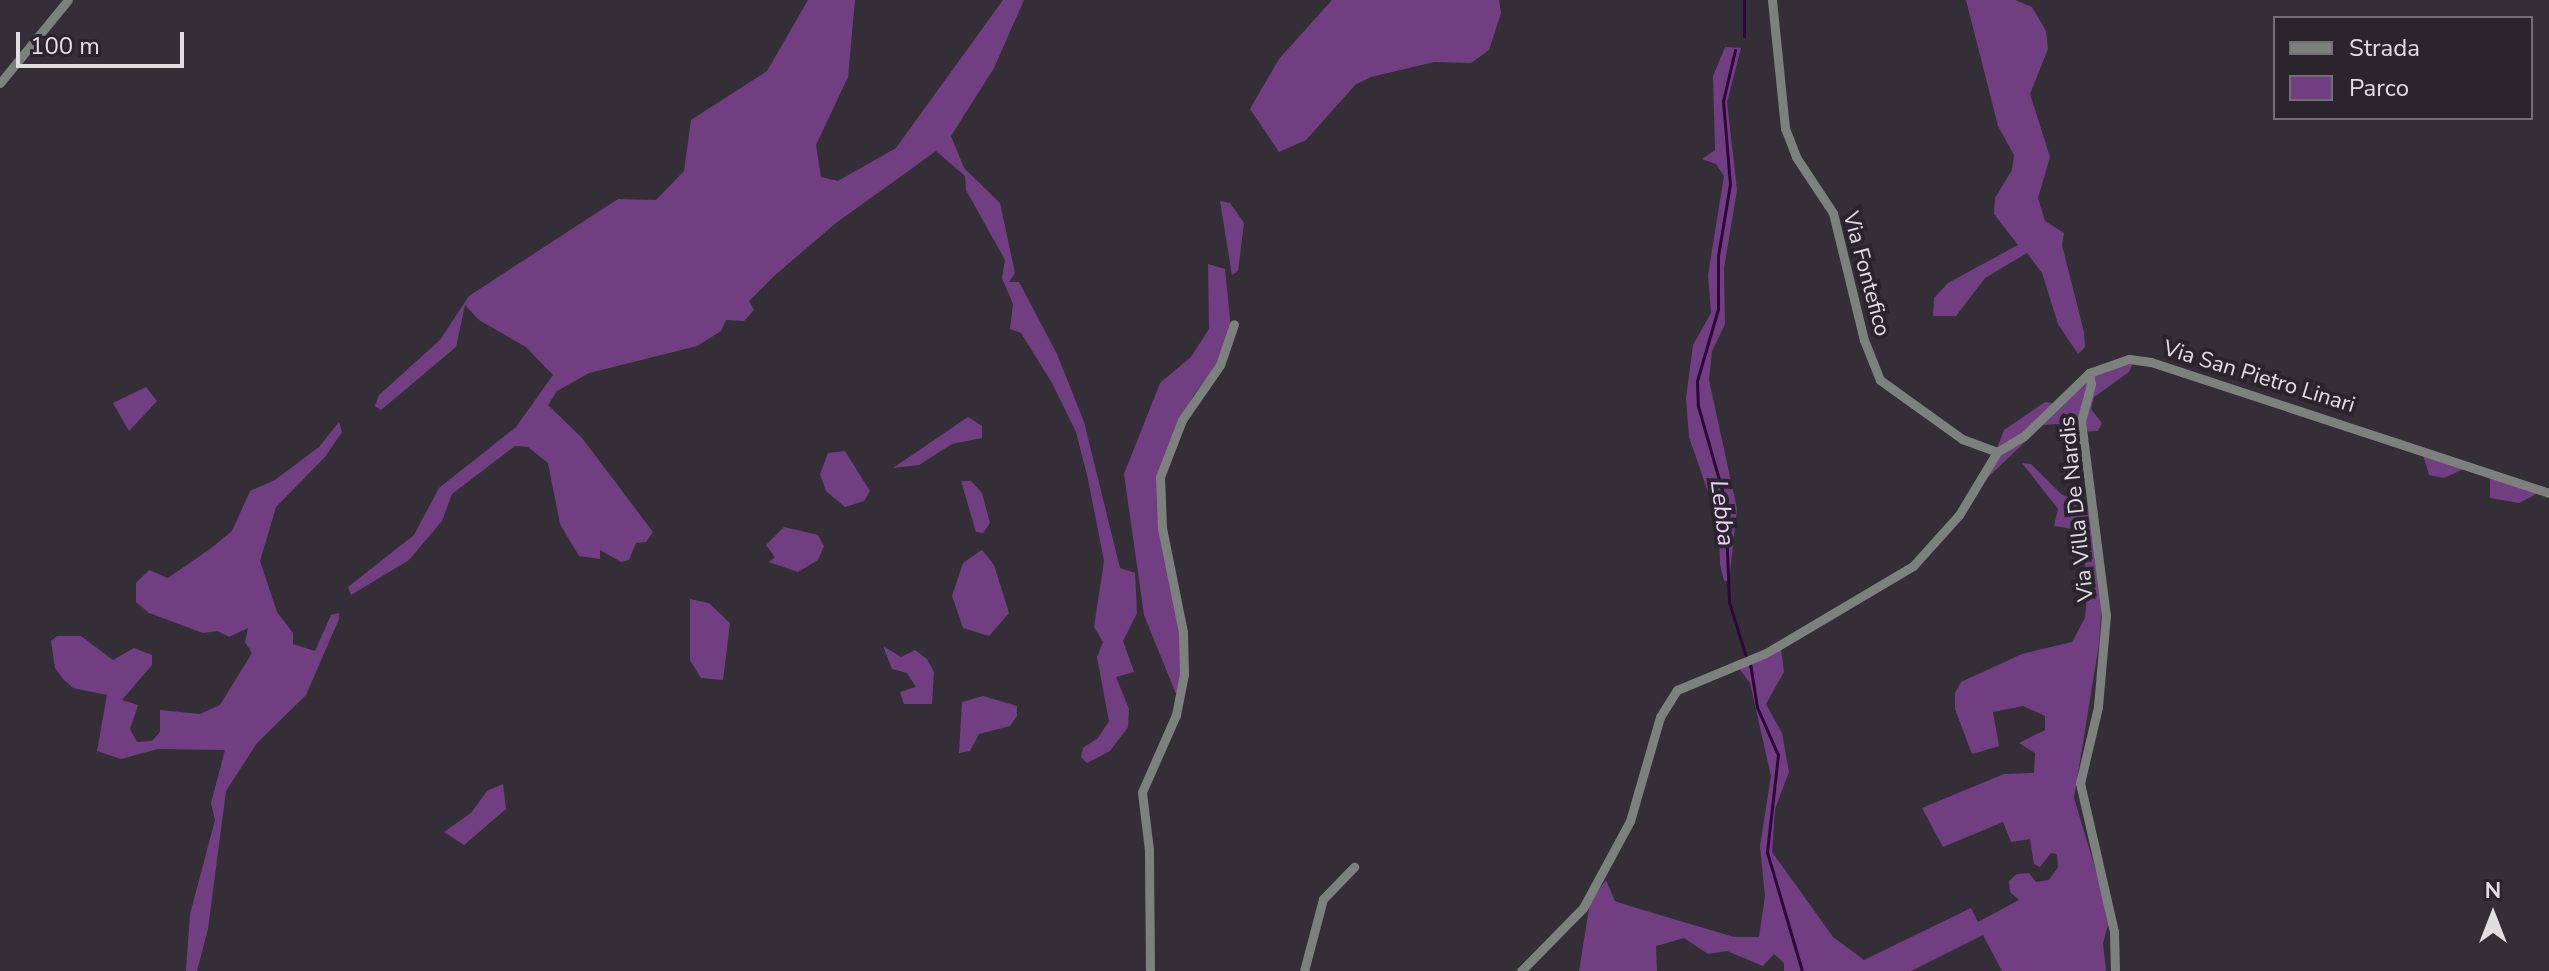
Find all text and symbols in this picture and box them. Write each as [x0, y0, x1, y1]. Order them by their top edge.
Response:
scale bar [20, 16, 188, 66]
legend [2273, 16, 2533, 120]
text: 100 m [30, 30, 100, 62]
text: Strada [2349, 32, 2420, 64]
text: Parco [2349, 72, 2409, 104]
street label: Via Fontefico [1837, 209, 1895, 339]
street label: Via San Pietro Linari [2160, 335, 2358, 419]
street label: Via Villa De Nardis [2054, 415, 2100, 603]
water label: Lebba [1704, 478, 1740, 548]
north arrow [2453, 875, 2533, 955]
text: N [2485, 876, 2501, 906]

